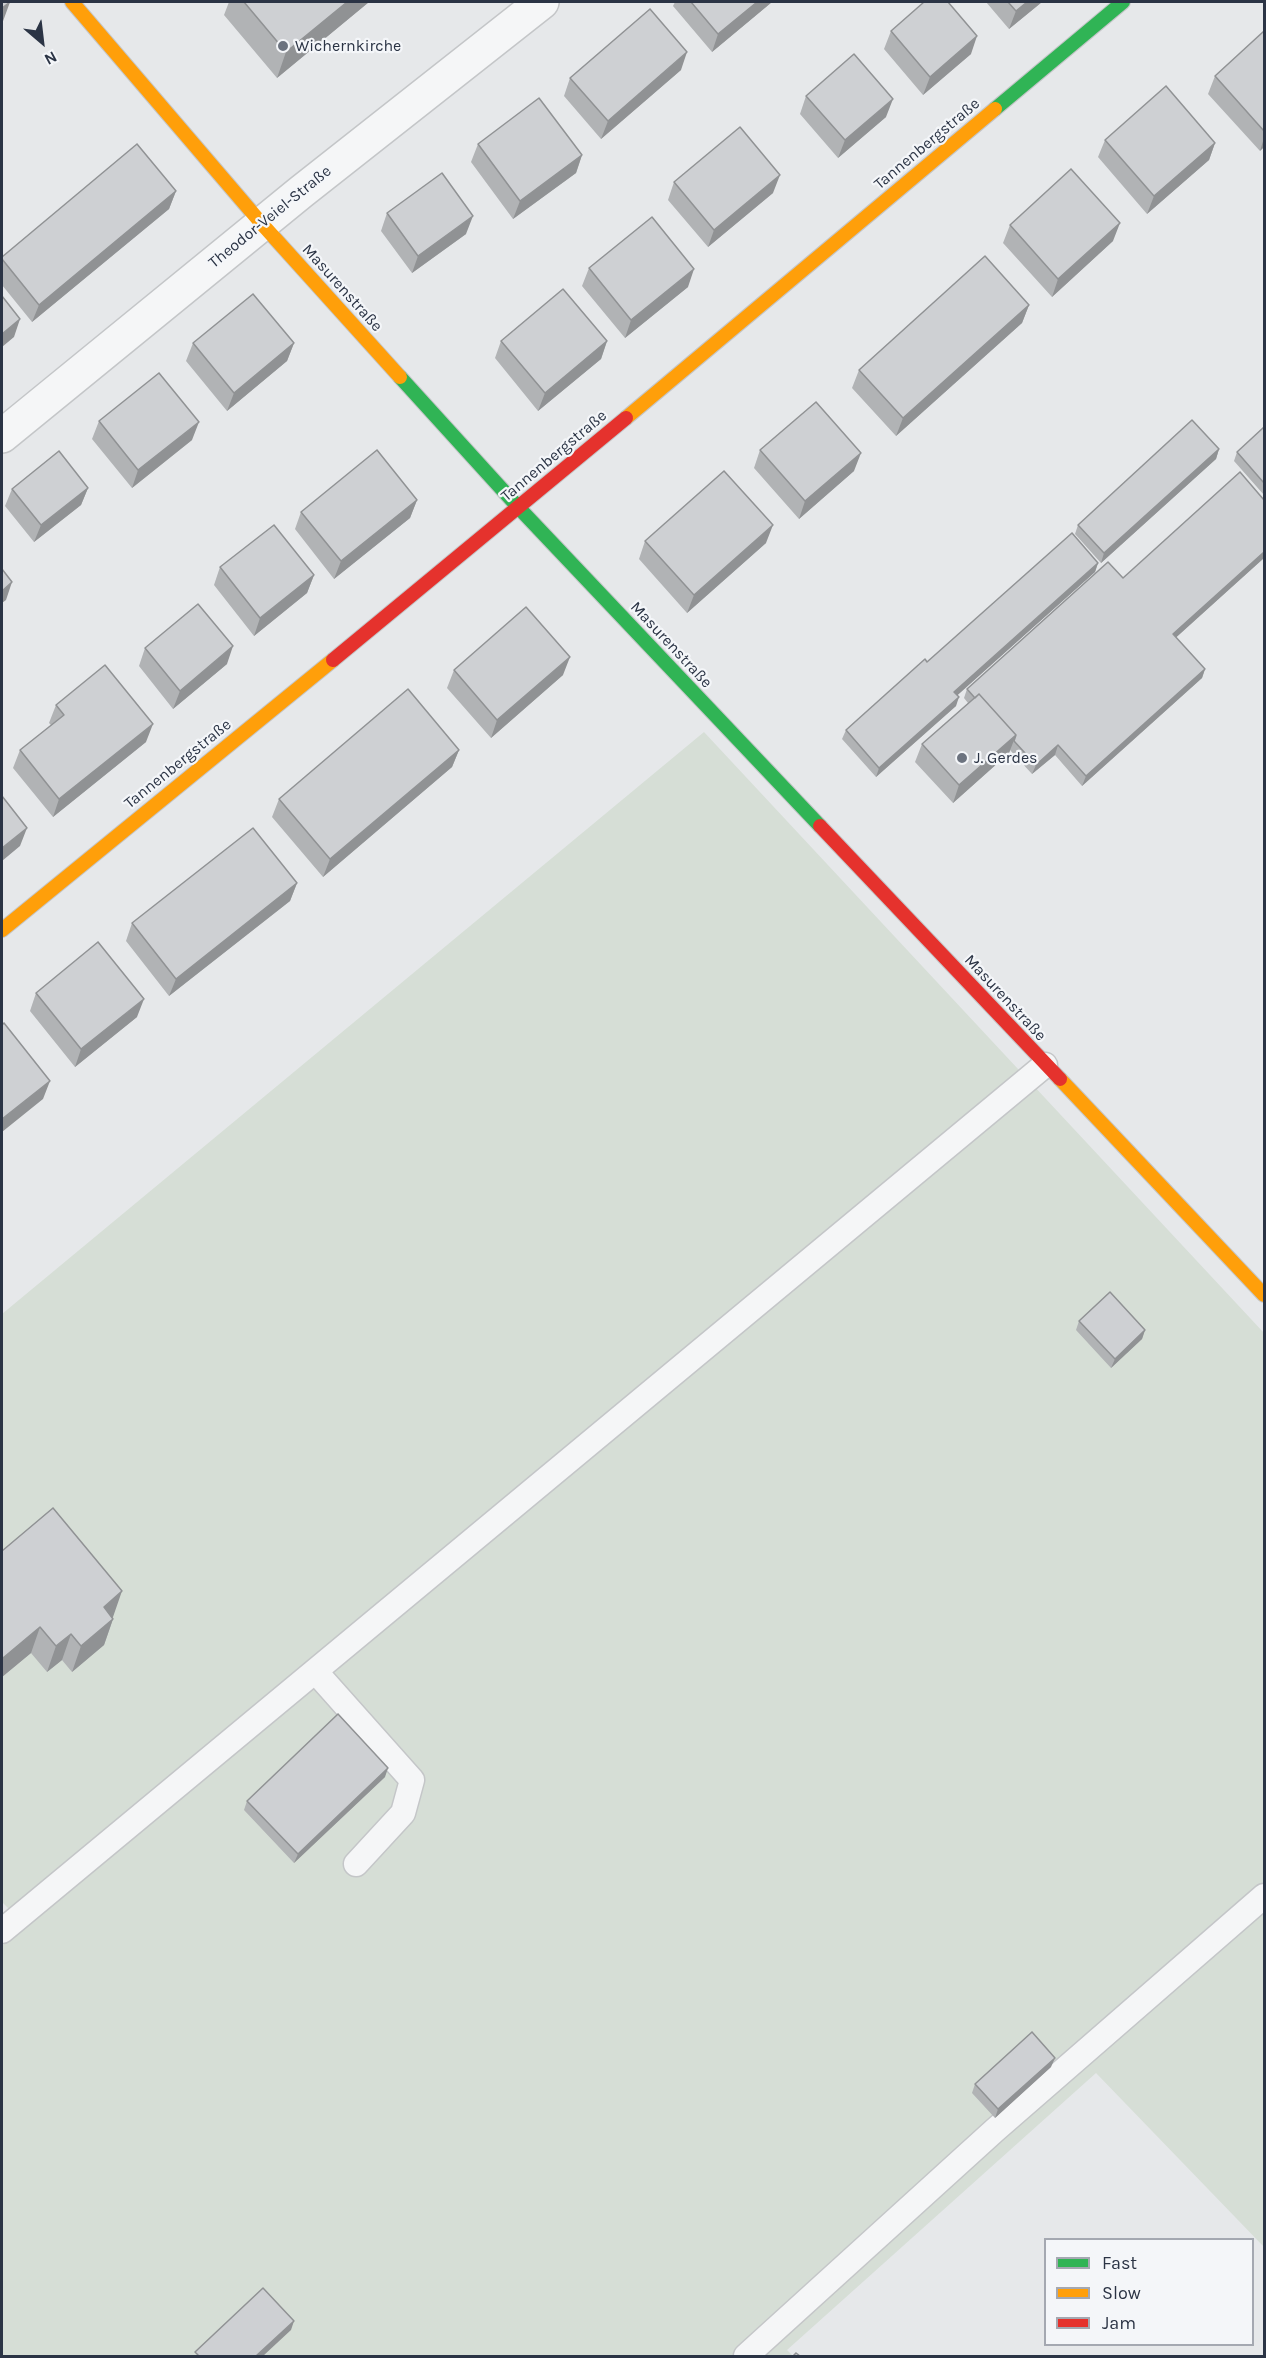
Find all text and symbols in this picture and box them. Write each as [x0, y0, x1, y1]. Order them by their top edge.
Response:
north arrow [12, 12, 72, 72]
place label: Wichernkirche [295, 36, 401, 56]
marker: Wichernkirche [276, 39, 290, 53]
text: N [41, 47, 60, 69]
street label: Tannenbergstraße [870, 94, 984, 194]
street label: Theodor-Veiel-Straße [205, 162, 335, 272]
street label: Masurenstraße [298, 240, 386, 336]
street label: Tannenbergstraße [497, 406, 611, 506]
street label: Masurenstraße [626, 598, 716, 692]
street label: Tannenbergstraße [121, 715, 235, 813]
place label: J. Gerdes [974, 748, 1038, 768]
marker: J. Gerdes [955, 751, 969, 765]
street label: Masurenstraße [960, 951, 1050, 1045]
legend [1044, 2238, 1254, 2346]
text: Fast [1102, 2252, 1137, 2274]
text: Slow [1102, 2282, 1141, 2304]
text: Jam [1102, 2312, 1136, 2334]

